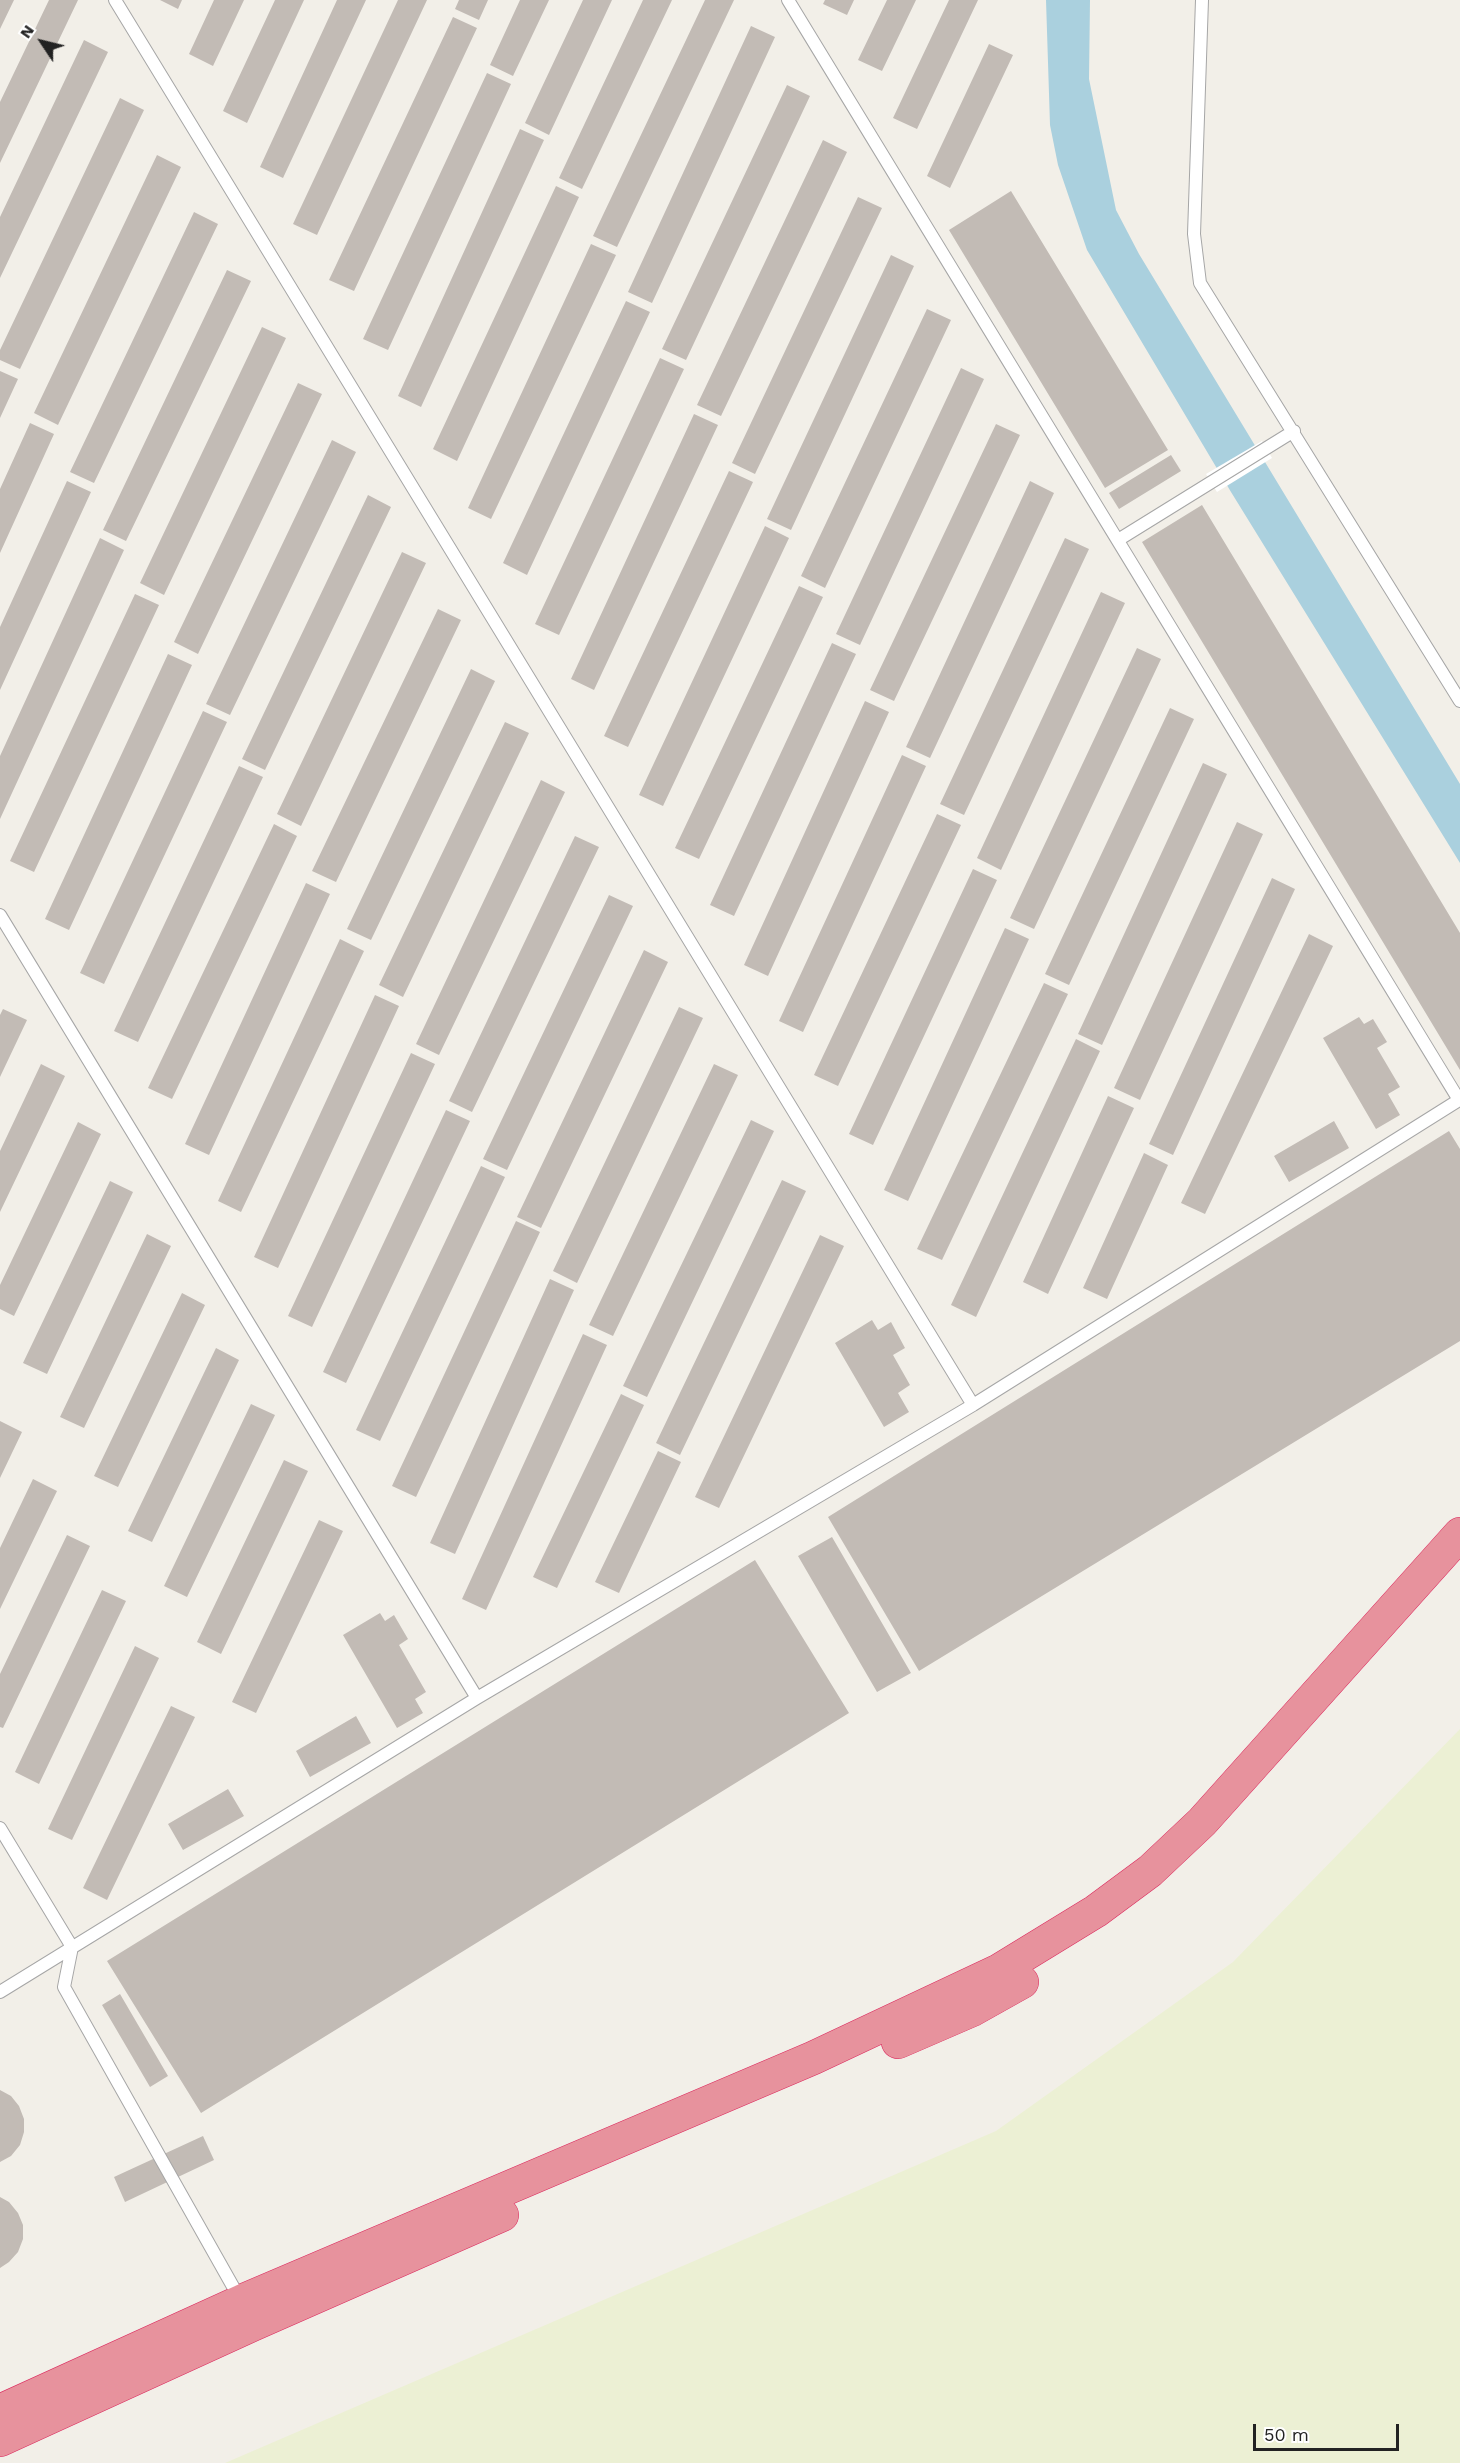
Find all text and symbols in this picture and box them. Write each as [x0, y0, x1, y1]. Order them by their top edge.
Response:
north arrow [12, 12, 72, 72]
text: N [16, 21, 38, 42]
scale bar [1256, 2412, 1402, 2450]
text: 50 m [1264, 2424, 1309, 2445]

